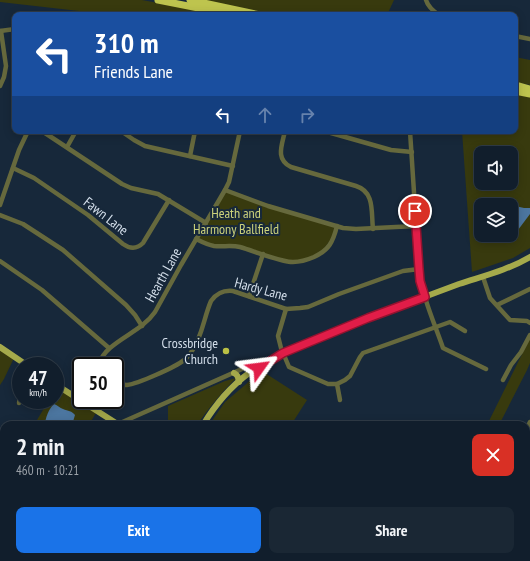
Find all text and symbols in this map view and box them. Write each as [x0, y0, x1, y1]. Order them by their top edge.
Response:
text: 310 m [94, 24, 158, 61]
icon: left [28, 28, 80, 80]
text: Friends Lane [94, 60, 173, 83]
icon: left [212, 104, 234, 126]
icon: ahead [254, 104, 276, 126]
icon: right [296, 104, 318, 126]
map controls [474, 146, 518, 242]
button: sound [474, 146, 518, 190]
street label: Fawn Lane [80, 193, 132, 239]
pin [398, 194, 432, 228]
button: layers [474, 198, 518, 242]
icon: arrive [404, 200, 426, 222]
park label: Heath and Harmony Ballfield [193, 204, 279, 238]
street label: Hearth Lane [141, 245, 185, 305]
street label: Hardy Lane [233, 273, 290, 305]
place label: Crossbridge Church [162, 334, 218, 368]
marker: Crossbridge Church [221, 346, 231, 356]
position arrow [238, 347, 280, 389]
speed limit sign: 50 [72, 357, 124, 409]
text: 47 [28, 365, 48, 391]
text: km/h [29, 386, 47, 399]
text: 2 min [16, 431, 64, 462]
button: close [472, 434, 514, 476]
text: 460 m · 10:21 [16, 462, 79, 479]
button: Exit [16, 507, 261, 553]
button: Share [269, 507, 514, 553]

